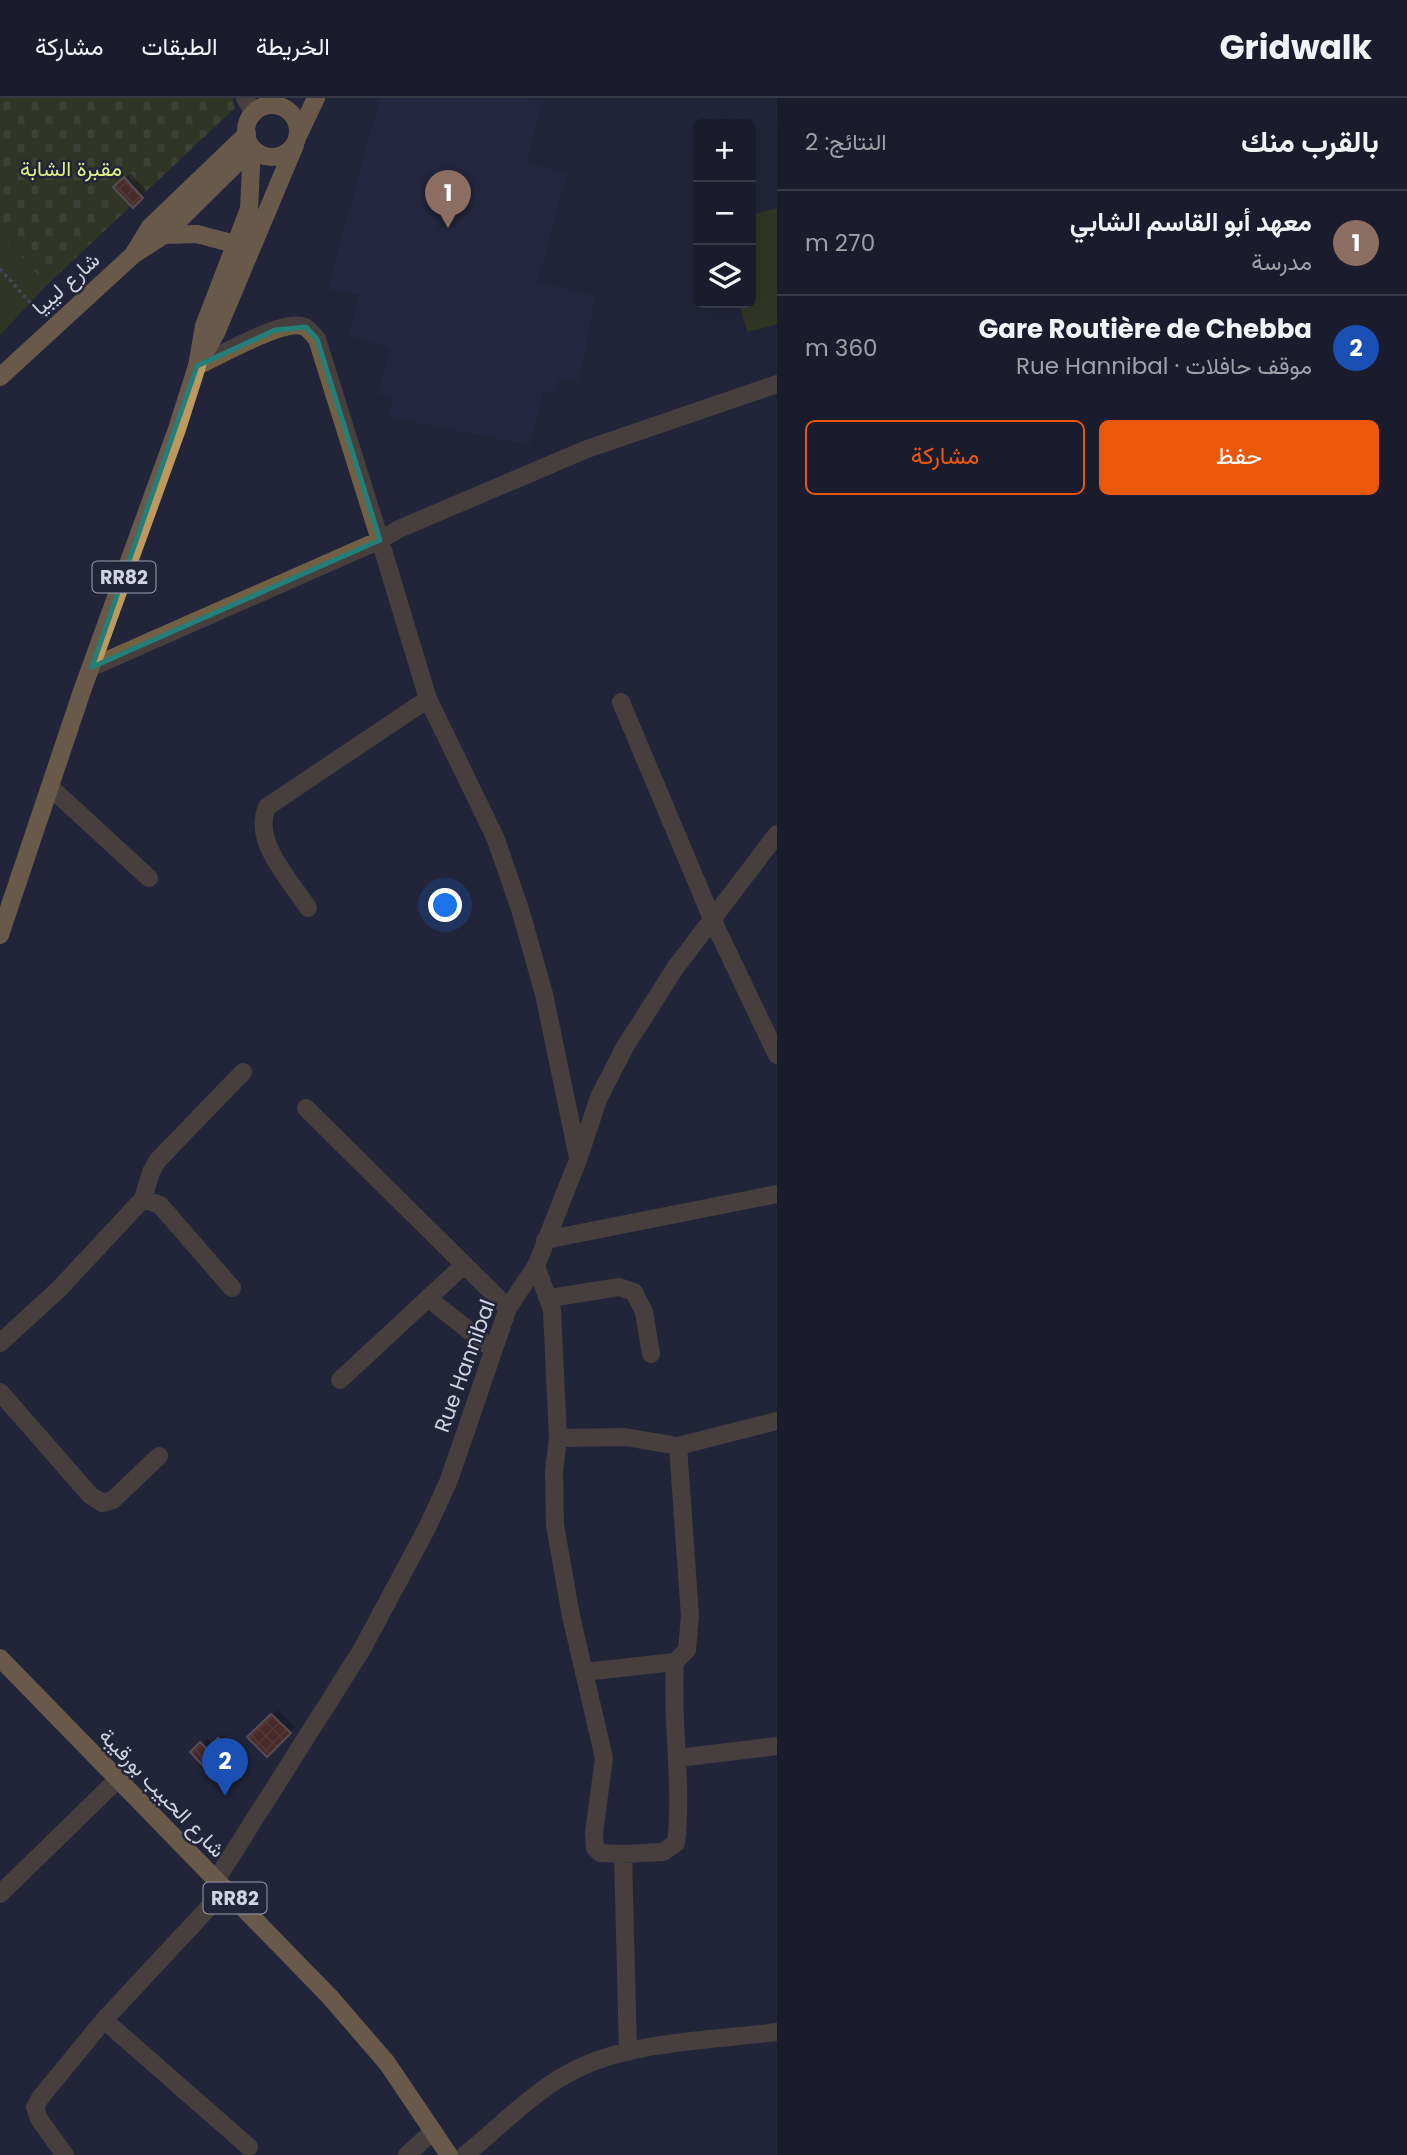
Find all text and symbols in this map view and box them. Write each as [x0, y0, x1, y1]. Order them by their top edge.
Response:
text: Gridwalk [1219, 24, 1372, 71]
text: مشاركة [35, 30, 103, 63]
text: الطبقات [141, 30, 218, 63]
text: الخريطة [256, 30, 330, 63]
map controls [693, 119, 756, 308]
button: + [693, 119, 756, 182]
text: بالقرب منك [1241, 120, 1379, 163]
text: النتائج: 2 [805, 126, 887, 158]
park label: مقبرة الشابة [20, 154, 122, 183]
pin: 1 [425, 170, 471, 228]
button: − [693, 182, 756, 245]
text: معهد أبو القاسم الشابي [1070, 204, 1312, 240]
text: 270 m [805, 227, 875, 259]
text: 1 [1352, 227, 1360, 259]
street label: شارع ليبيا [26, 245, 106, 322]
button: layers [693, 245, 756, 308]
text: مدرسة [1251, 246, 1312, 278]
text: Gare Routière de Chebba [978, 311, 1312, 347]
text: 360 m [805, 332, 877, 364]
text: 2 [1349, 332, 1363, 364]
text: موقف حافلات · Rue Hannibal [1016, 350, 1312, 382]
button: مشاركة [805, 420, 1085, 495]
button: حفظ [1099, 420, 1379, 495]
road number: RR82 [92, 562, 156, 592]
your location [428, 888, 462, 922]
street label: Rue Hannibal [427, 1295, 502, 1436]
street label: شارع الحبيب بورقيبة [93, 1722, 232, 1864]
pin: 2 [202, 1738, 248, 1796]
road number: RR82 [204, 1882, 266, 1914]

